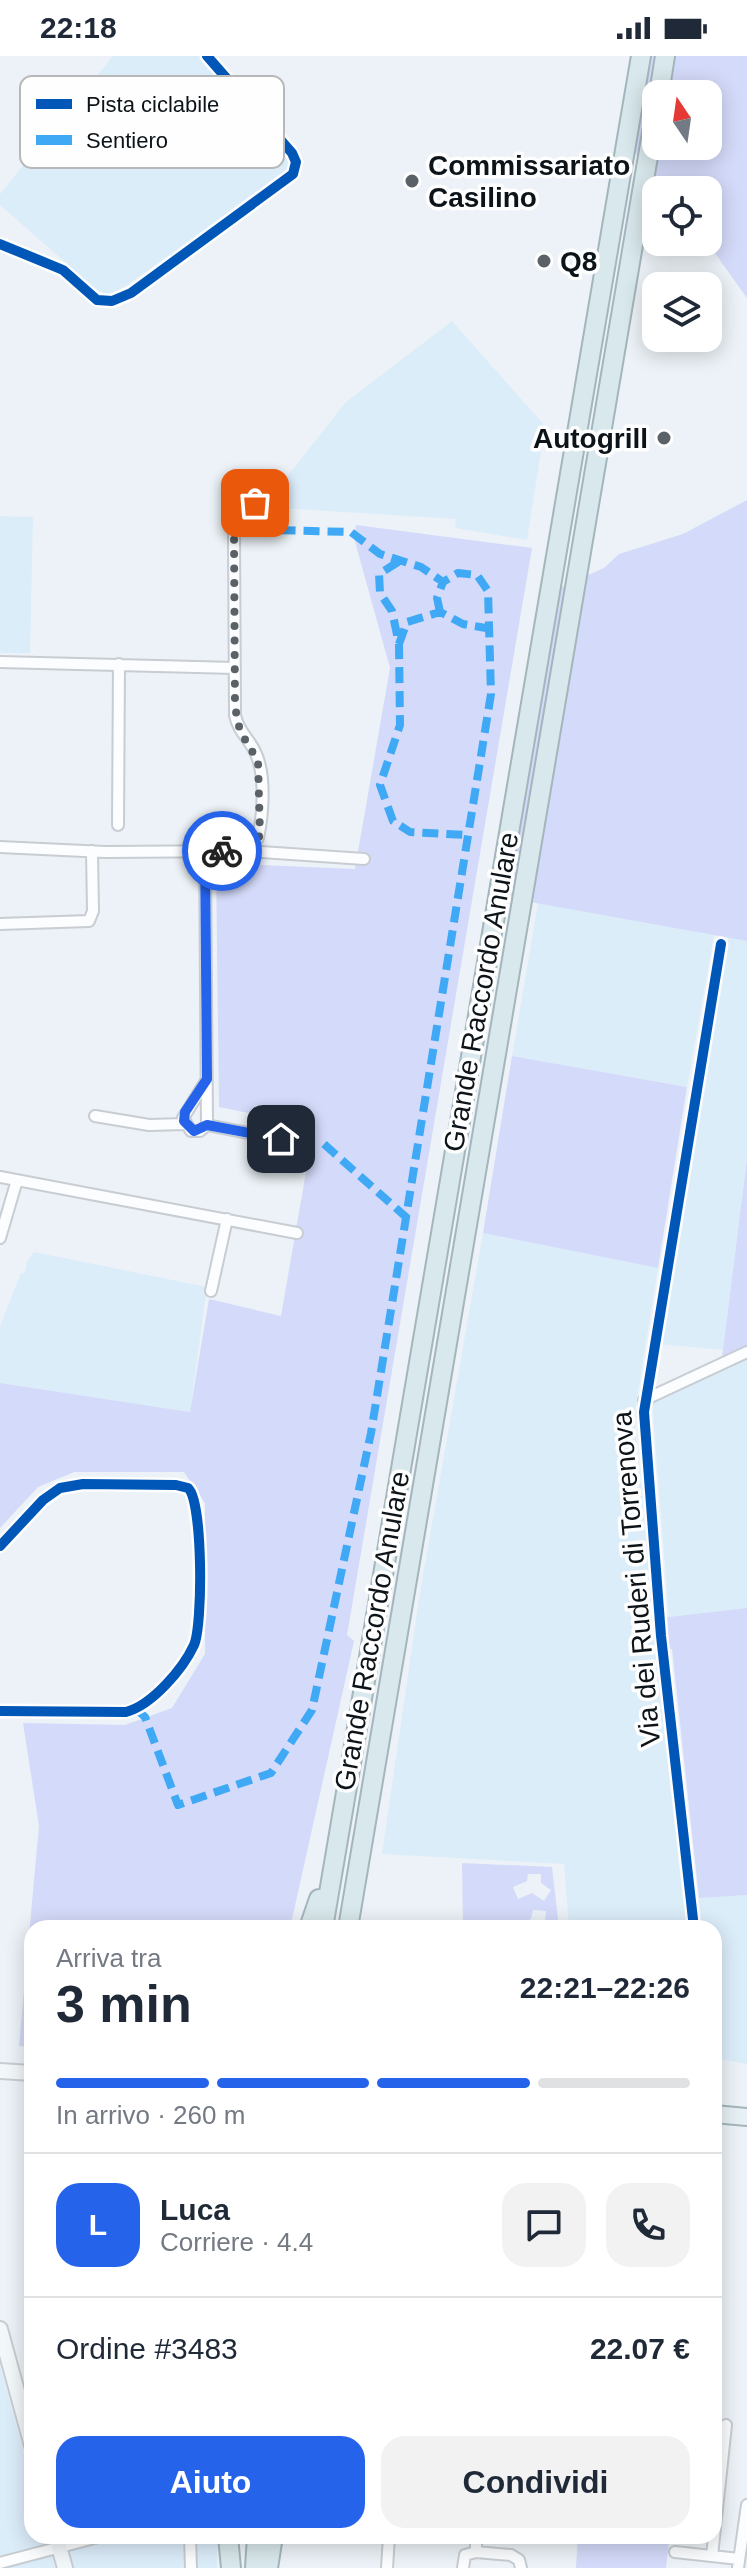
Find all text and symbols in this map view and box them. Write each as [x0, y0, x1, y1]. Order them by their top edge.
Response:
text: 22:18 [40, 11, 117, 44]
legend [20, 76, 284, 168]
north arrow [642, 80, 722, 160]
map controls [642, 80, 722, 352]
text: Pista ciclabile [86, 92, 219, 117]
text: Sentiero [86, 128, 168, 153]
place label: Commissariato Casilino [428, 150, 630, 213]
marker: Commissariato Casilino [403, 172, 421, 190]
button: locate [642, 176, 722, 256]
place label: Q8 [560, 246, 597, 277]
marker: Q8 [535, 252, 553, 270]
button: layers [642, 272, 722, 352]
place label: Autogrill [533, 423, 648, 454]
marker: Autogrill [655, 429, 673, 447]
pin [221, 469, 289, 537]
icon: bag [233, 481, 277, 525]
courier [182, 811, 262, 891]
icon: bike [200, 829, 244, 873]
street label: Grande Raccordo Anulare [438, 830, 524, 1154]
pin [247, 1105, 315, 1173]
icon: home [259, 1117, 303, 1161]
street label: Via dei Ruderi di Torrenova [606, 1410, 666, 1748]
street label: Grande Raccordo Anulare [329, 1469, 415, 1793]
text: Arriva tra [56, 1943, 161, 1973]
text: 22:21–22:26 [520, 1971, 690, 2004]
text: 3 min [56, 1975, 192, 2033]
text: In arrivo · 260 m [56, 2100, 245, 2130]
button: chat [502, 2183, 586, 2267]
button: phone [606, 2183, 690, 2267]
text: Luca [160, 2193, 230, 2226]
text: L [89, 2208, 107, 2241]
text: Corriere · 4.4 [160, 2227, 313, 2257]
text: Ordine #3483 [56, 2332, 238, 2365]
text: 22.07 € [590, 2332, 690, 2365]
button: Aiuto [56, 2436, 365, 2528]
button: Condividi [381, 2436, 690, 2528]

